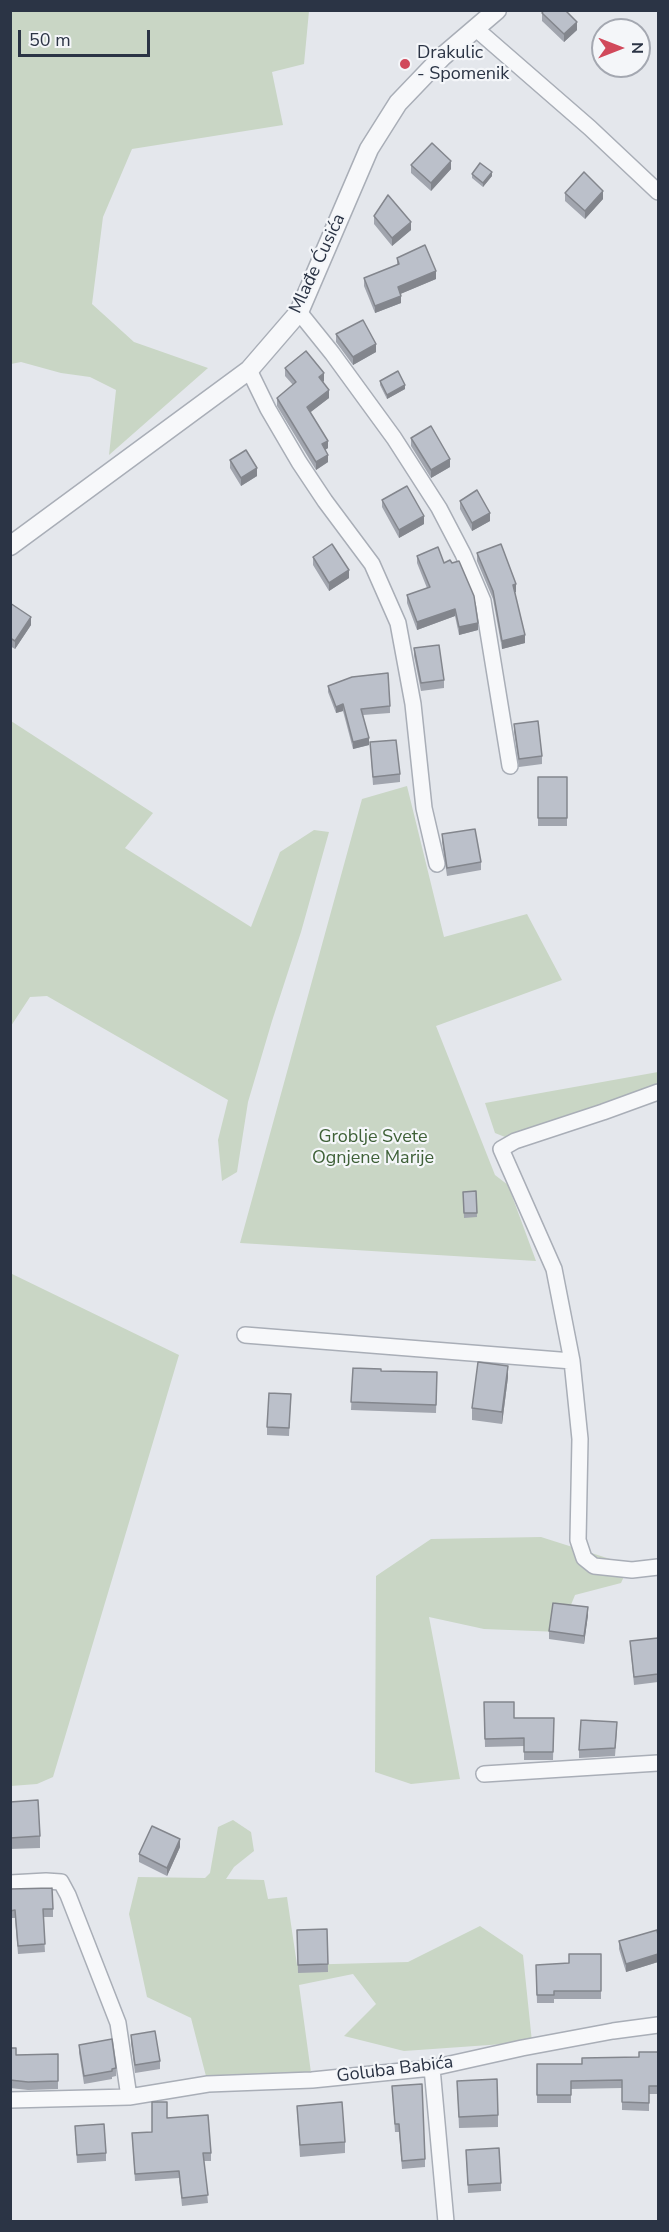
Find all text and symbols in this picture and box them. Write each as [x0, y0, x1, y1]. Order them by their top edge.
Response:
scale bar [21, 18, 153, 56]
north arrow [591, 18, 651, 78]
text: 50 m [29, 28, 71, 52]
text: N [626, 42, 648, 54]
place label: Drakulic - Spomenik [417, 43, 509, 86]
marker: Drakulic - Spomenik [398, 57, 412, 71]
street label: Mlađe Ćusića [285, 211, 351, 317]
park label: Groblje Svete Ognjene Marije [312, 1127, 434, 1170]
street label: Goluba Babića [335, 2052, 455, 2088]

